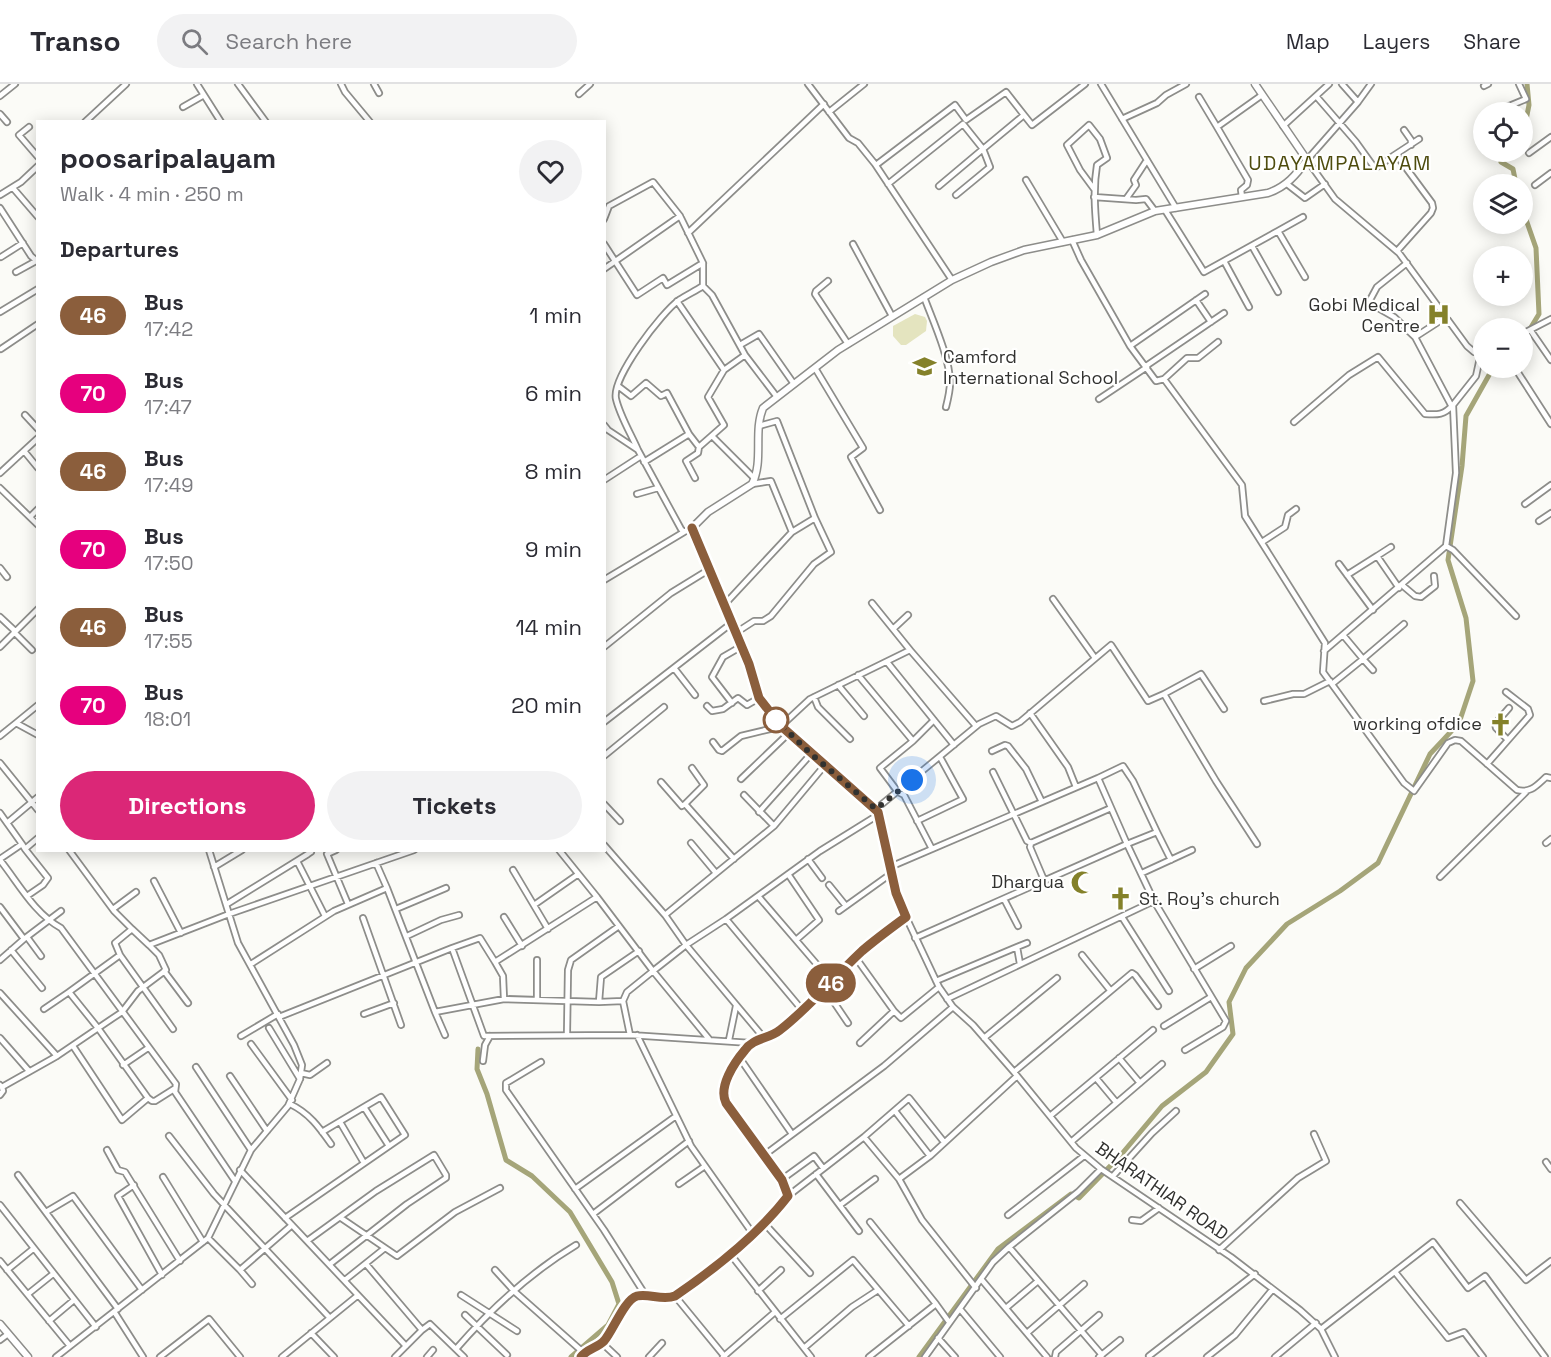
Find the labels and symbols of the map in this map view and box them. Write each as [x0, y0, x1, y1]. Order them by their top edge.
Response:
district label: UDAYAMPALAYAM [1248, 150, 1432, 176]
place label: Gobi Medical Centre [1309, 293, 1420, 337]
hospital icon: Gobi Medical Centre [1425, 302, 1451, 328]
place label: Camford International School [943, 345, 1118, 389]
school or university icon: Camford International School [912, 354, 938, 380]
unlabelled marker [763, 707, 789, 733]
church icon: working ofdice [1487, 711, 1513, 737]
place label: working ofdice [1353, 712, 1482, 735]
your location [897, 765, 927, 795]
mosque icon: Dhargua [1069, 869, 1095, 895]
place label: Dhargua [991, 870, 1064, 893]
church icon: St. Roy's church [1108, 886, 1134, 912]
place label: St. Roy's church [1139, 887, 1280, 910]
line badge: 46 [804, 964, 858, 1002]
street label: BHARATHIAR ROAD [1091, 1136, 1233, 1245]

